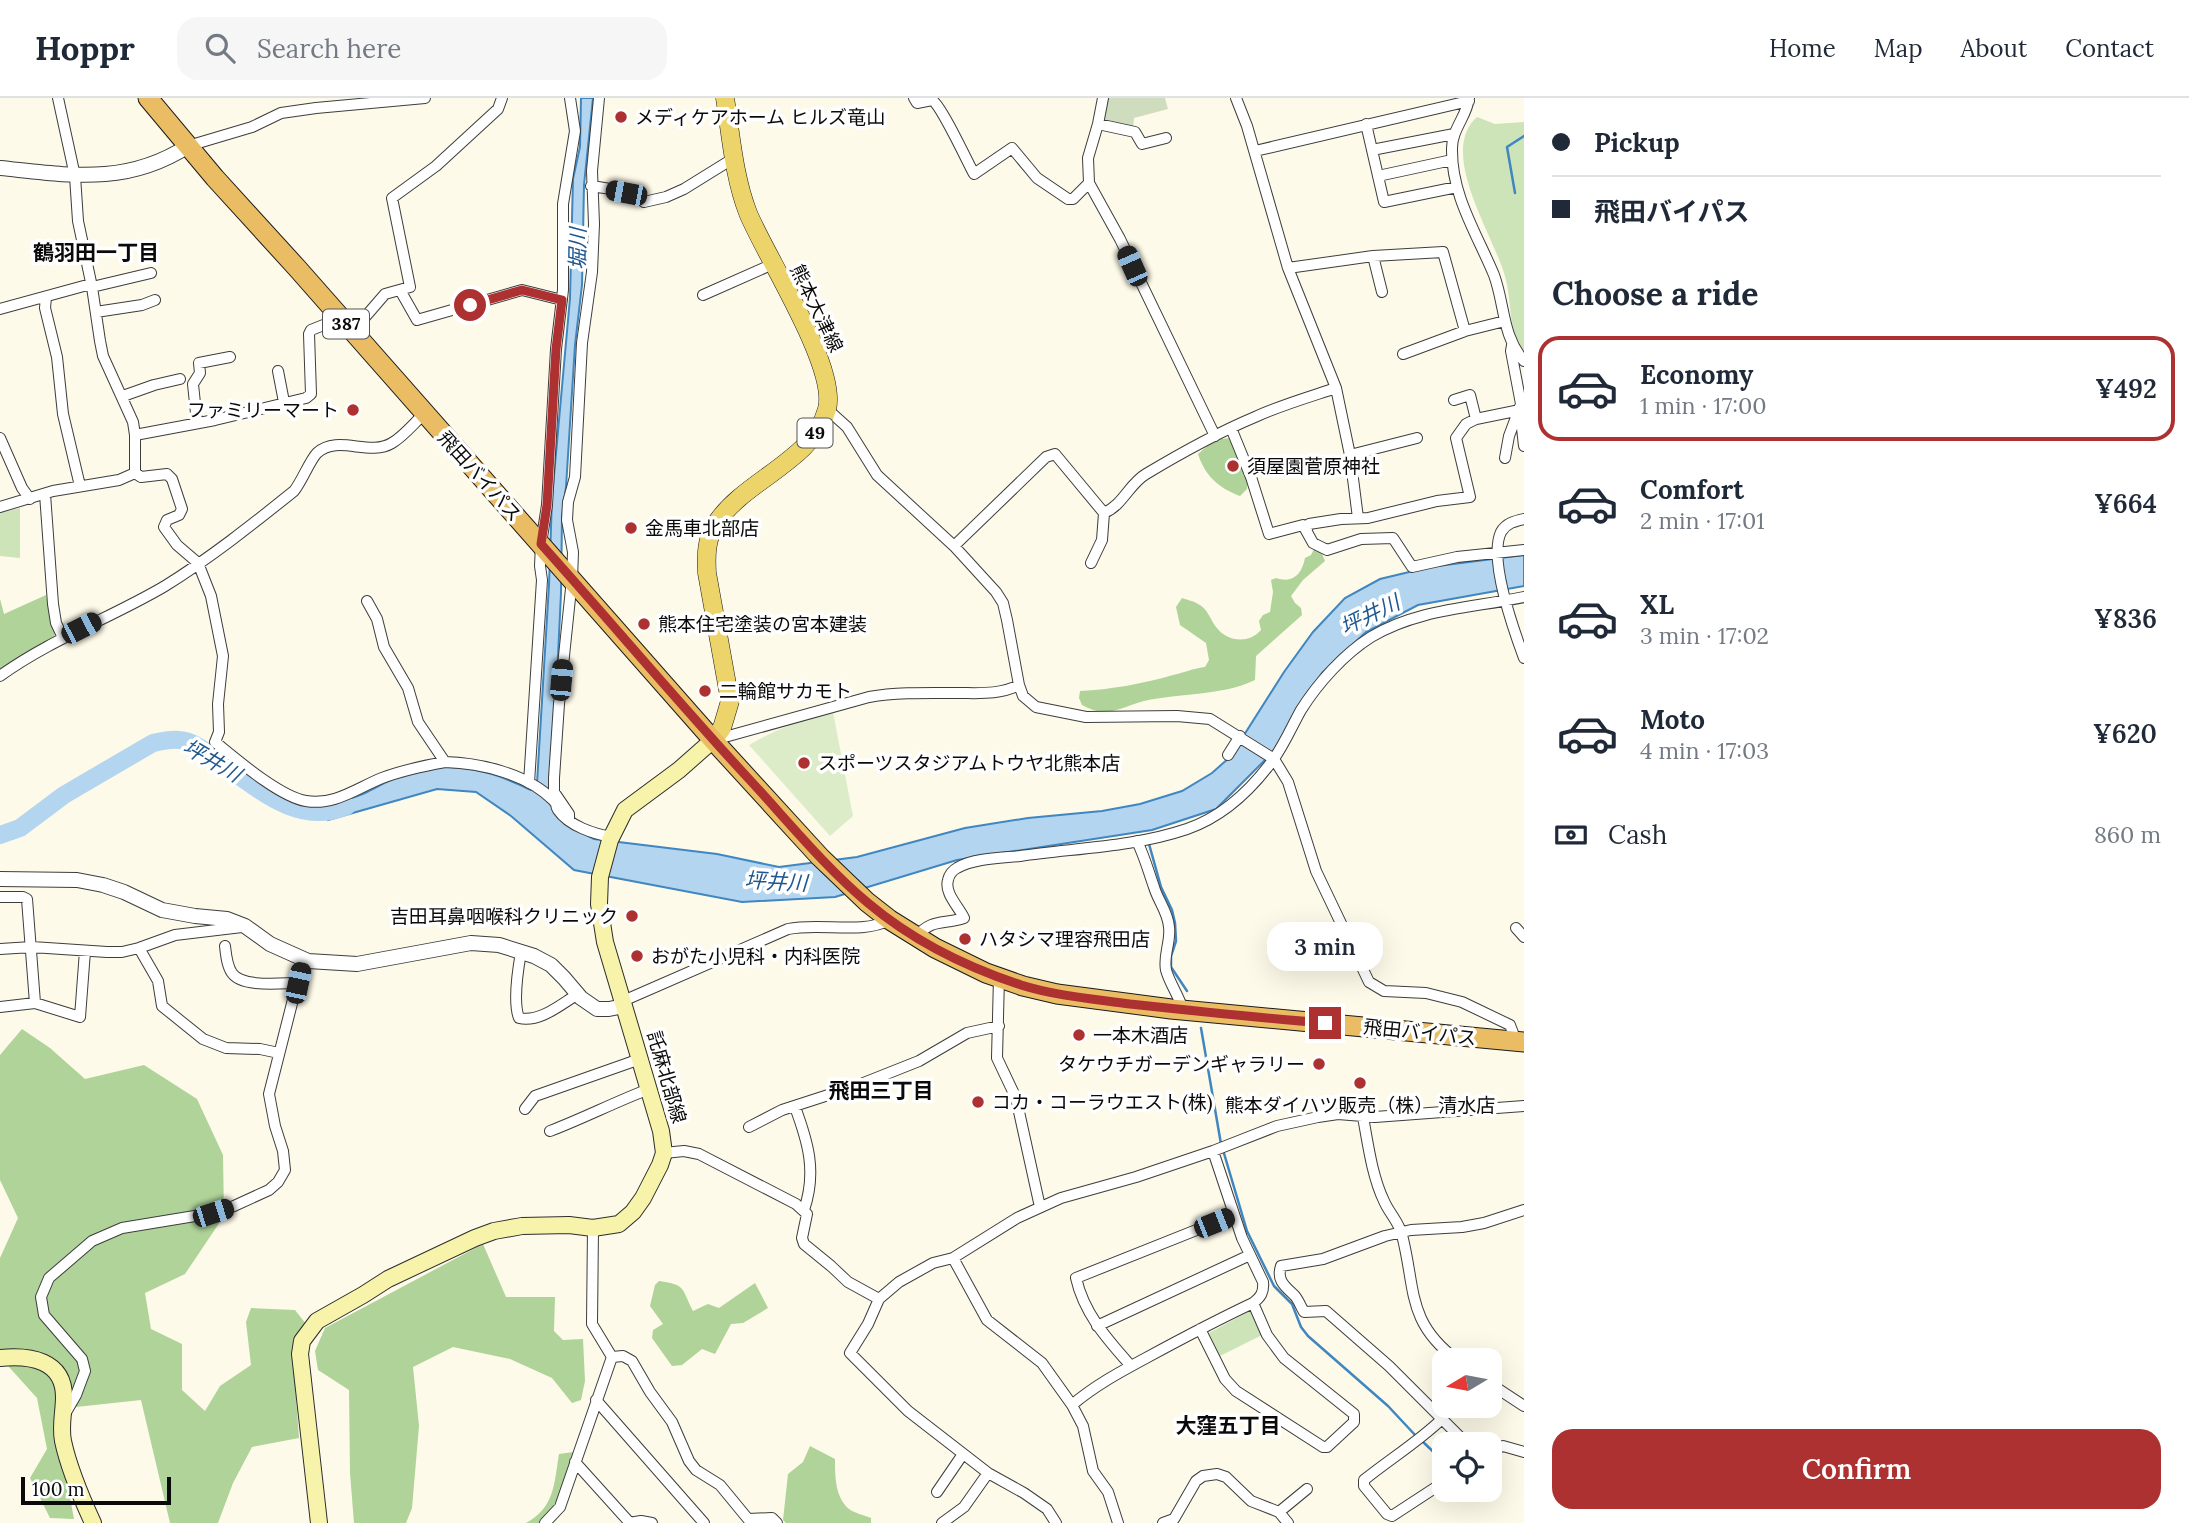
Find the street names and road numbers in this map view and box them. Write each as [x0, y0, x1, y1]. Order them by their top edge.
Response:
street label: 熊本大津線 [785, 260, 849, 356]
road number: 387 [323, 309, 369, 338]
road number: 49 [798, 418, 832, 447]
street label: 飛田バイパス [433, 426, 527, 526]
street label: 飛田バイパス [1362, 1014, 1478, 1050]
street label: 託麻北部線 [642, 1028, 692, 1126]

